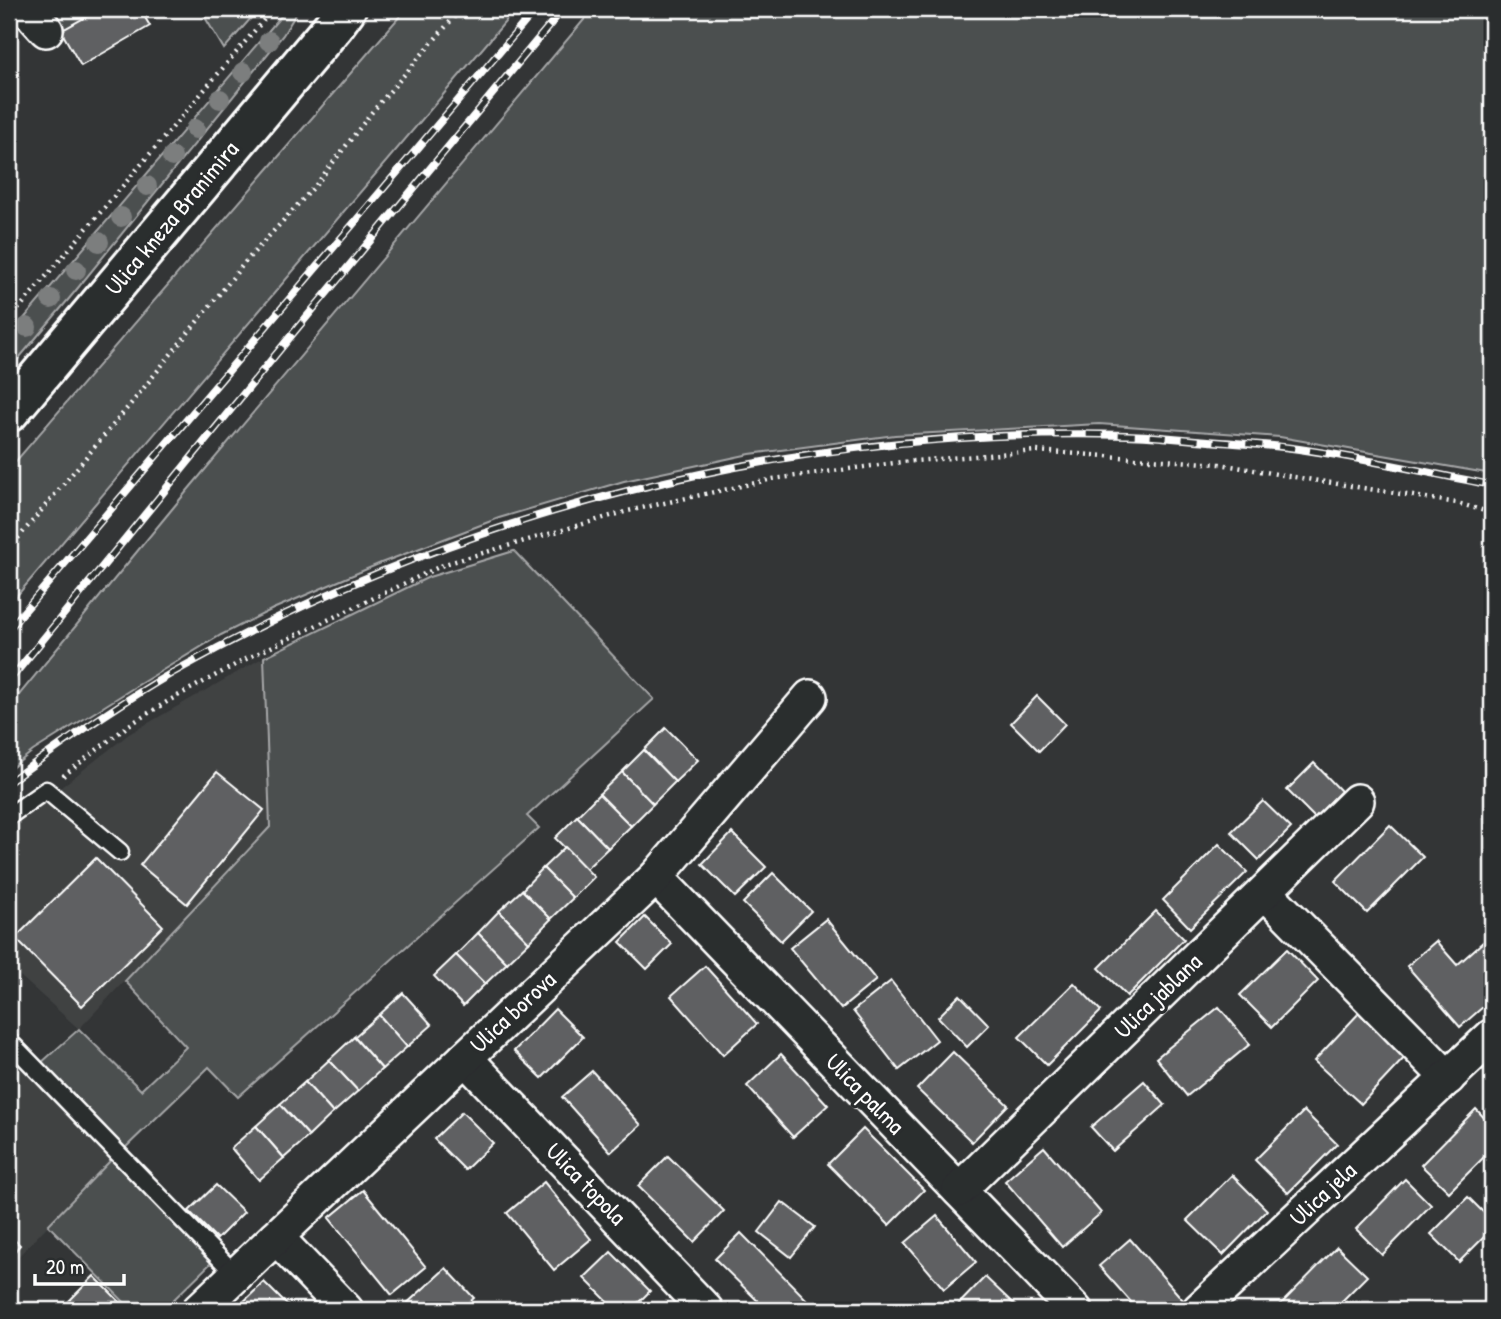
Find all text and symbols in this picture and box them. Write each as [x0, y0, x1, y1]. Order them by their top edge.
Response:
street label: Ulica kneza Branimira [97, 133, 245, 301]
street label: Ulica jablana [1107, 945, 1208, 1045]
street label: Ulica borova [462, 963, 562, 1059]
street label: Ulica palma [819, 1046, 912, 1141]
street label: Ulica topola [539, 1135, 634, 1231]
street label: Ulica jela [1282, 1154, 1363, 1232]
scale bar [35, 1242, 124, 1286]
text: 20 m [46, 1252, 84, 1281]

